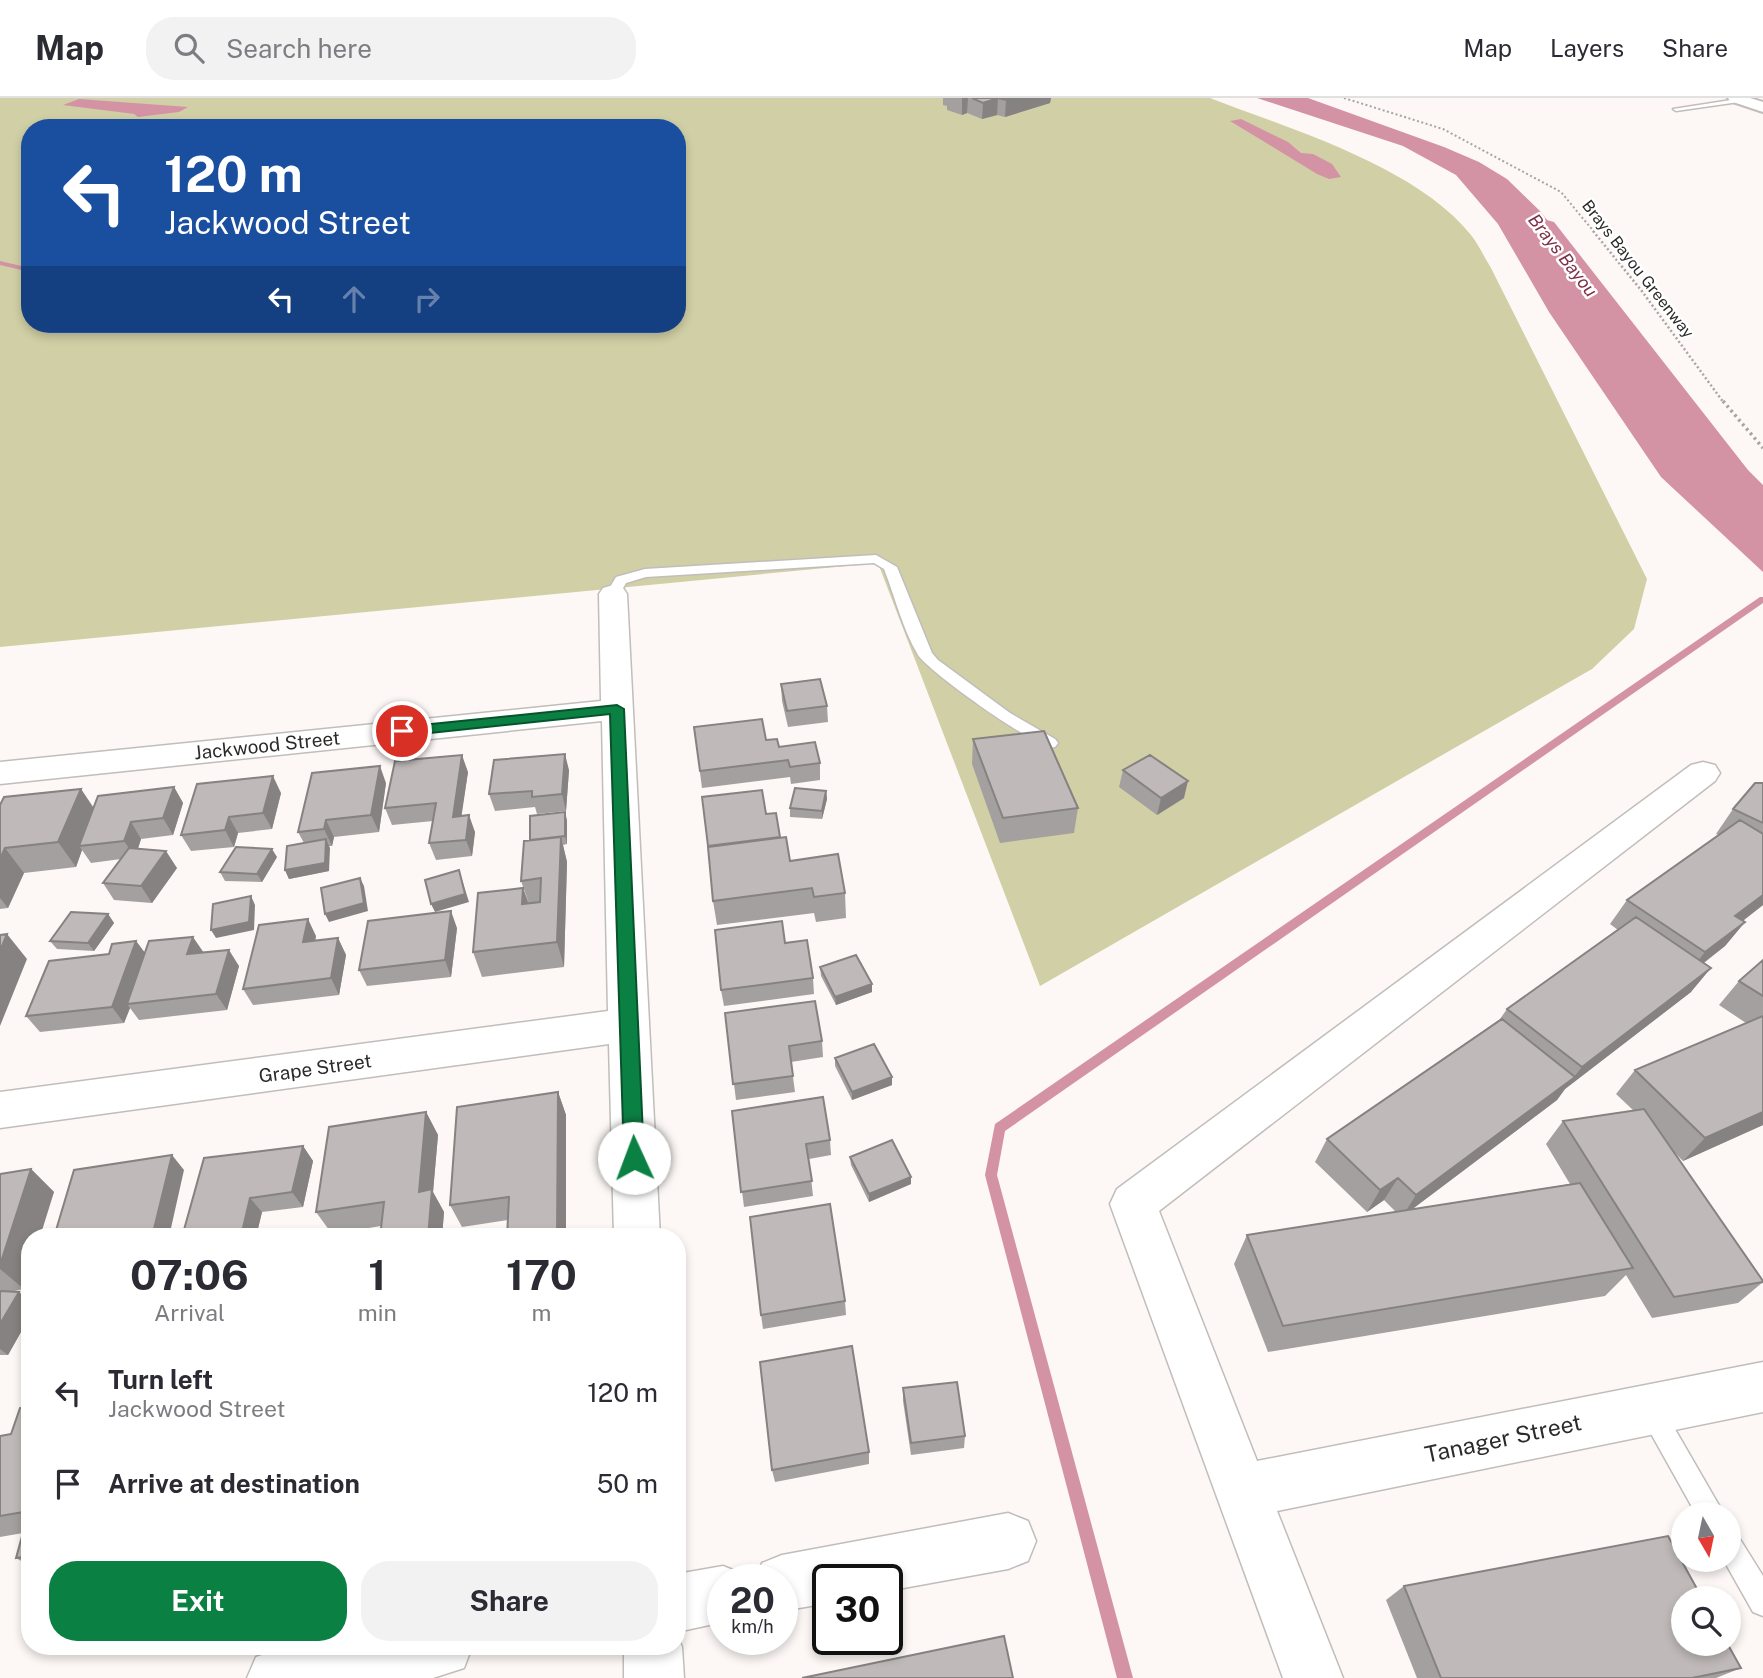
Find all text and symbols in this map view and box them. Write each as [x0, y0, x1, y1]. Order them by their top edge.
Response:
search box [146, 17, 636, 80]
text: Map [35, 29, 104, 67]
icon: search [170, 29, 208, 67]
text: Search here [226, 33, 372, 64]
text: Map [1463, 34, 1512, 62]
text: Layers [1550, 34, 1624, 62]
text: Share [1662, 34, 1728, 62]
text: 120 m [164, 145, 303, 203]
icon: left [49, 147, 140, 238]
street label: Brays Bayou Greenway [1578, 196, 1698, 342]
text: Jackwood Street [164, 204, 411, 241]
water label: Brays Bayou [1524, 209, 1602, 301]
icon: left [262, 280, 300, 318]
icon: ahead [335, 280, 373, 318]
icon: right [408, 280, 446, 318]
pin [372, 701, 432, 761]
icon: arrive [383, 712, 421, 750]
street label: Jackwood Street [193, 726, 341, 764]
street label: Grape Street [257, 1049, 373, 1087]
position arrow [597, 1121, 671, 1195]
text: 07:06 [130, 1250, 249, 1299]
text: 1 [368, 1250, 386, 1299]
text: 170 [506, 1250, 577, 1299]
text: Arrival [154, 1299, 225, 1326]
text: min [358, 1299, 397, 1326]
text: m [531, 1299, 551, 1326]
text: Turn left [108, 1364, 213, 1395]
icon: left [49, 1374, 87, 1412]
text: 120 m [587, 1377, 658, 1408]
text: Jackwood Street [108, 1395, 285, 1422]
street label: Tanager Street [1422, 1408, 1584, 1468]
icon: arrive [49, 1465, 87, 1503]
text: Arrive at destination [108, 1468, 360, 1499]
text: 50 m [597, 1468, 658, 1499]
north arrow [1671, 1502, 1741, 1572]
map controls [1671, 1502, 1741, 1656]
button: Exit [49, 1561, 347, 1641]
button: Share [361, 1561, 658, 1641]
speed limit sign: 30 [812, 1564, 903, 1655]
text: 20 [730, 1580, 775, 1621]
button: search [1671, 1586, 1741, 1656]
text: km/h [731, 1616, 774, 1637]

